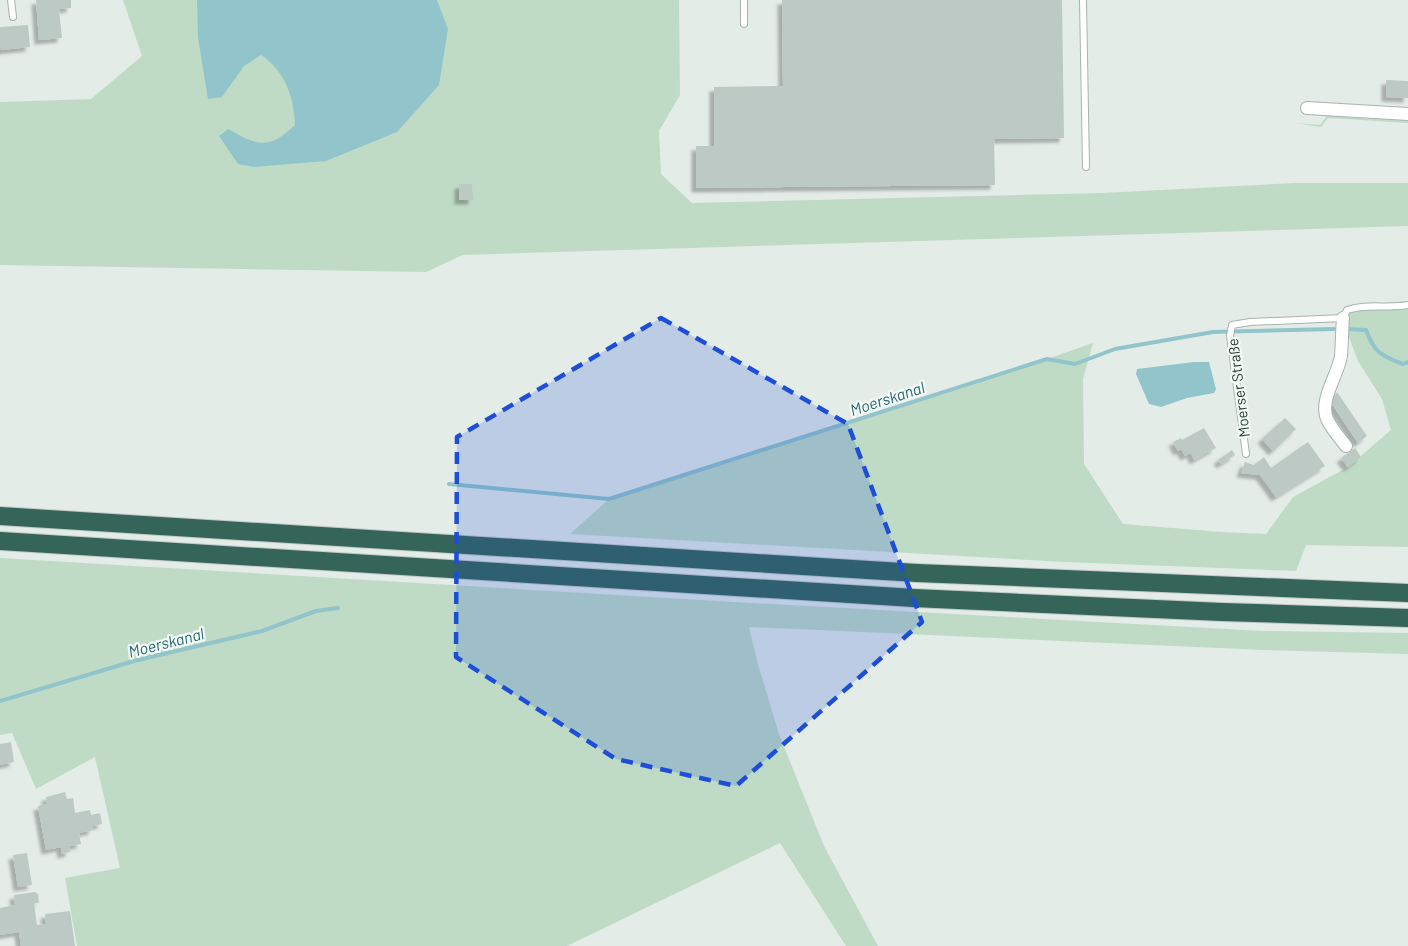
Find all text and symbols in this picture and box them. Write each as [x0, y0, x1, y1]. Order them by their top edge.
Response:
street label: Moerser Straße [1223, 337, 1253, 439]
water label: Moerskanal [847, 377, 927, 419]
water label: Moerskanal [126, 623, 206, 661]

